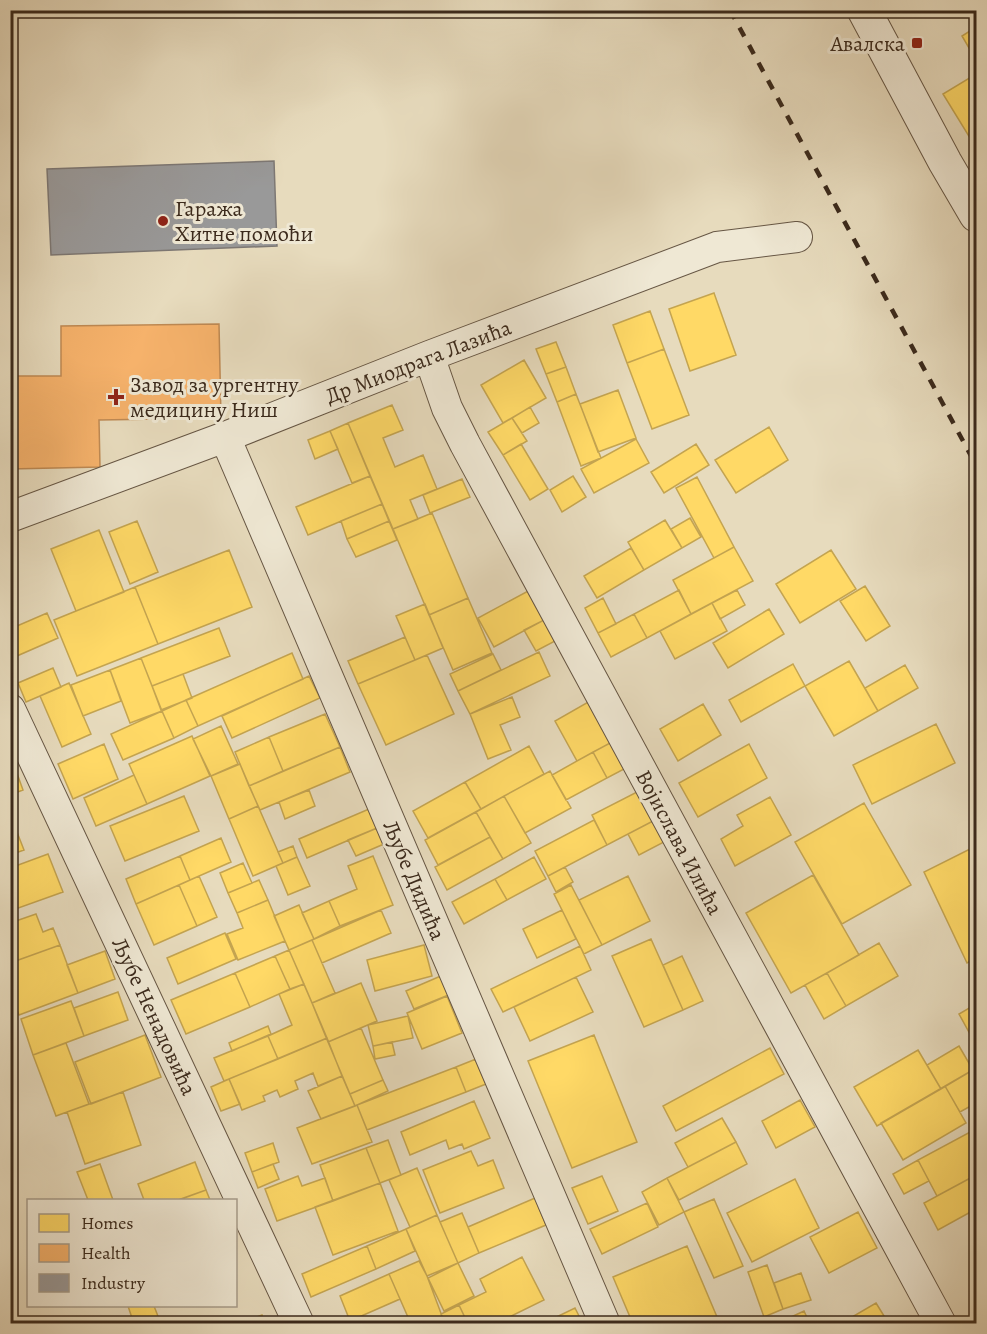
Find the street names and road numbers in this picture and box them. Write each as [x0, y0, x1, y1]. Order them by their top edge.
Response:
street label: Др Миодрага Лазића [321, 312, 516, 411]
street label: Војислава Илића [628, 765, 730, 921]
street label: Љубе Дидића [375, 816, 453, 946]
street label: Љубе Ненадовића [104, 933, 204, 1101]

